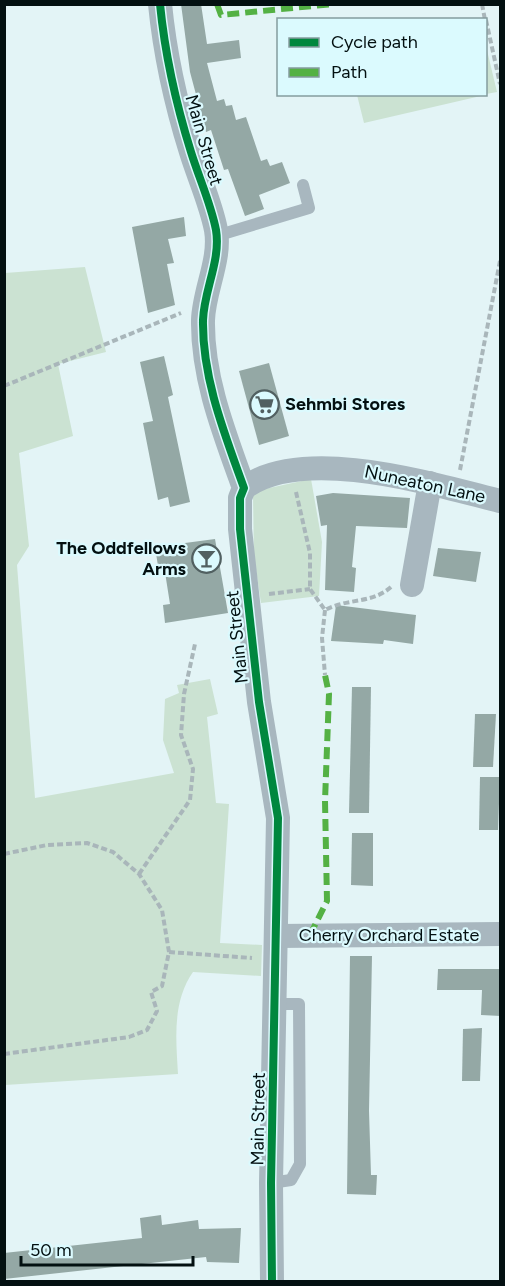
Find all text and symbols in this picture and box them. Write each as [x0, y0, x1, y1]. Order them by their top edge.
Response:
legend [277, 18, 487, 96]
text: Cycle path [331, 31, 418, 53]
text: Path [331, 61, 367, 83]
street label: Main Street [181, 92, 228, 188]
supermarket icon: Sehmbi Stores [248, 388, 280, 420]
place label: Sehmbi Stores [285, 393, 406, 415]
street label: Nuneaton Lane [362, 460, 488, 508]
place label: The Oddfellows Arms [56, 537, 187, 580]
bar icon: The Oddfellows Arms [191, 542, 223, 574]
street label: Main Street [221, 589, 253, 685]
street label: Cherry Orchard Estate [299, 924, 479, 946]
street label: Main Street [246, 1072, 270, 1166]
scale bar [21, 1229, 194, 1267]
text: 50 m [30, 1239, 72, 1261]

